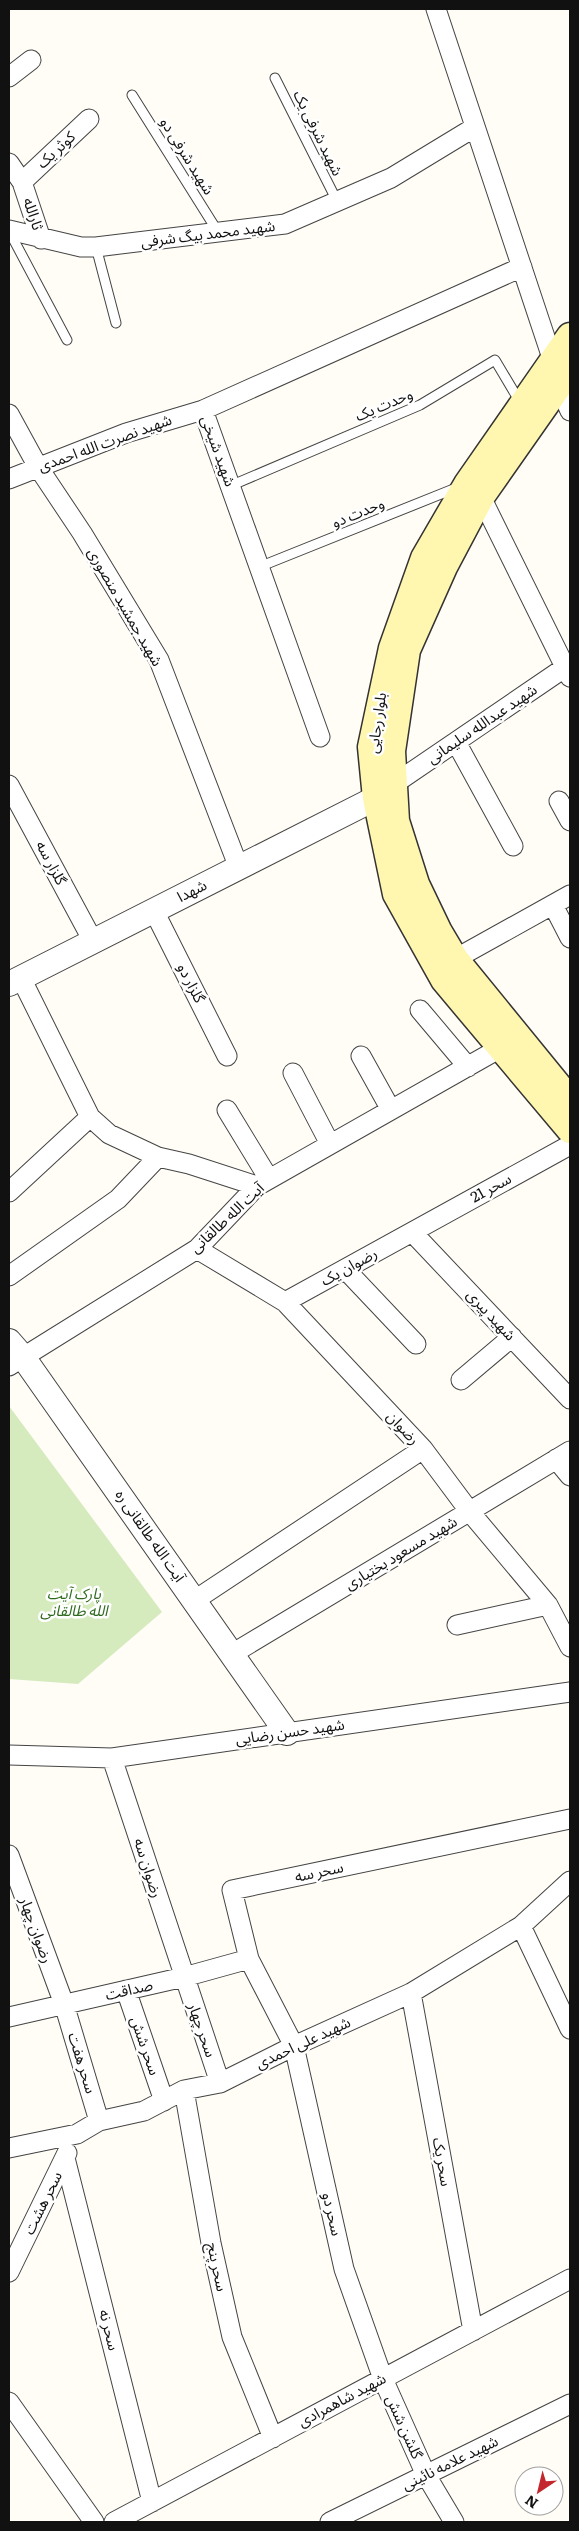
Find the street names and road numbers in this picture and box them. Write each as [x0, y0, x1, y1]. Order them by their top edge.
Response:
street label: شهید شرفی یک [289, 85, 350, 179]
street label: شهید شرفی دو [155, 112, 221, 199]
street label: کوثر یک [30, 124, 80, 173]
street label: ثارالله [18, 194, 51, 233]
street label: شهید محمد بیگ شرفی [139, 213, 277, 252]
street label: وحدت یک [351, 381, 416, 426]
street label: شهید نصرت الله احمدی [34, 407, 175, 476]
street label: شهید شیخی [196, 412, 243, 489]
street label: وحدت دو [328, 491, 387, 533]
street label: شهید جمشید منصوری [83, 542, 170, 670]
street label: شهید عبدالله سلیمانی [421, 677, 541, 768]
street label: بلوار رجایی [360, 691, 391, 755]
street label: گلزار سه [31, 836, 74, 889]
street label: شهدا [172, 872, 211, 907]
street label: گلزار دو [173, 958, 213, 1007]
street label: سحر 21 [465, 1166, 515, 1207]
street label: آیت الله طالقانی [183, 1176, 269, 1258]
street label: رضوان یک [316, 1241, 381, 1291]
street label: شهید پیری [462, 1283, 522, 1345]
street label: رضوان [382, 1405, 426, 1449]
street label: آیت الله طالقانی ره [111, 1484, 192, 1587]
street label: شهید مسعود بختیاری [340, 1509, 461, 1594]
street label: شهید حسن رضایی [234, 1711, 346, 1750]
street label: رضوان سه [129, 1835, 170, 1900]
street label: سحر سه [292, 1854, 345, 1887]
street label: رضوان چهار [14, 1892, 60, 1966]
street label: صداقت [103, 1972, 155, 2005]
street label: سحر چهار [183, 1998, 224, 2060]
street label: شهید علی احمدی [251, 2009, 354, 2074]
street label: سحر شش [126, 2013, 167, 2078]
street label: سحر هفت [63, 2029, 104, 2096]
street label: سحر یک [428, 2135, 459, 2188]
street label: سحر هشت [16, 2167, 67, 2238]
street label: سحر دو [317, 2190, 350, 2238]
street label: سحر پنج [200, 2240, 235, 2294]
street label: سحر نه [94, 2307, 127, 2353]
street label: شهید شاهمرادی [293, 2366, 390, 2432]
street label: گلشن شش [381, 2391, 430, 2463]
street label: شهید علامه‌ نائینی [397, 2428, 502, 2495]

